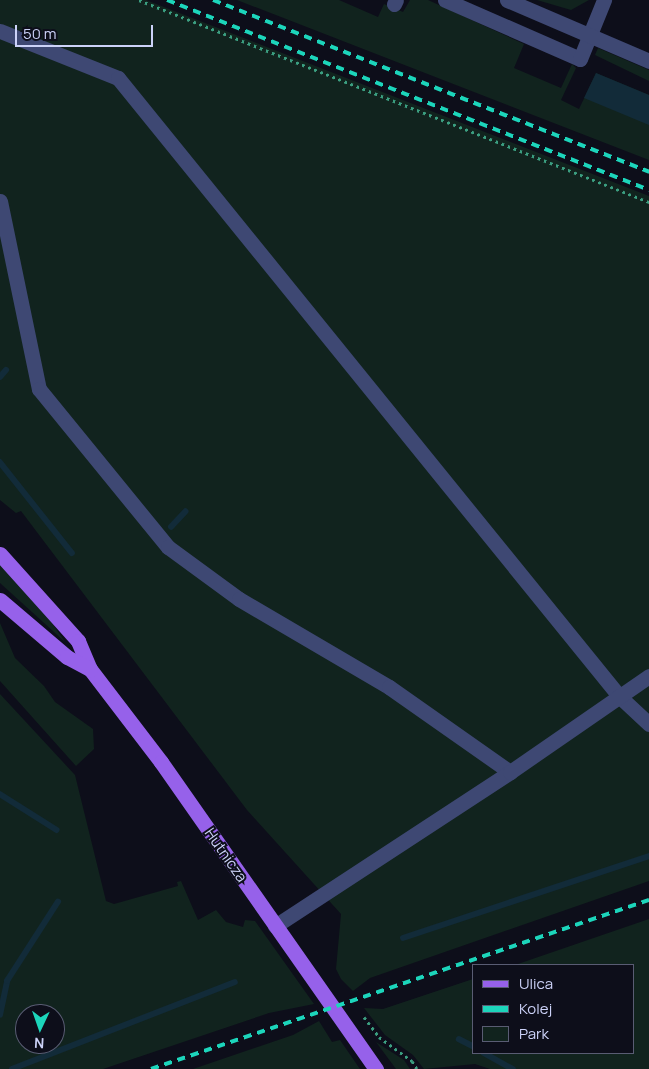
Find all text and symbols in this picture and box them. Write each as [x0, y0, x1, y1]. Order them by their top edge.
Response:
scale bar [18, 15, 155, 47]
text: 50 m [23, 23, 57, 44]
street label: Hutnicza [201, 825, 251, 885]
legend [472, 964, 634, 1054]
text: Ulica [519, 973, 553, 994]
text: Kolej [519, 998, 552, 1019]
north arrow [15, 1004, 65, 1054]
text: Park [519, 1023, 549, 1044]
text: N [34, 1034, 45, 1053]

